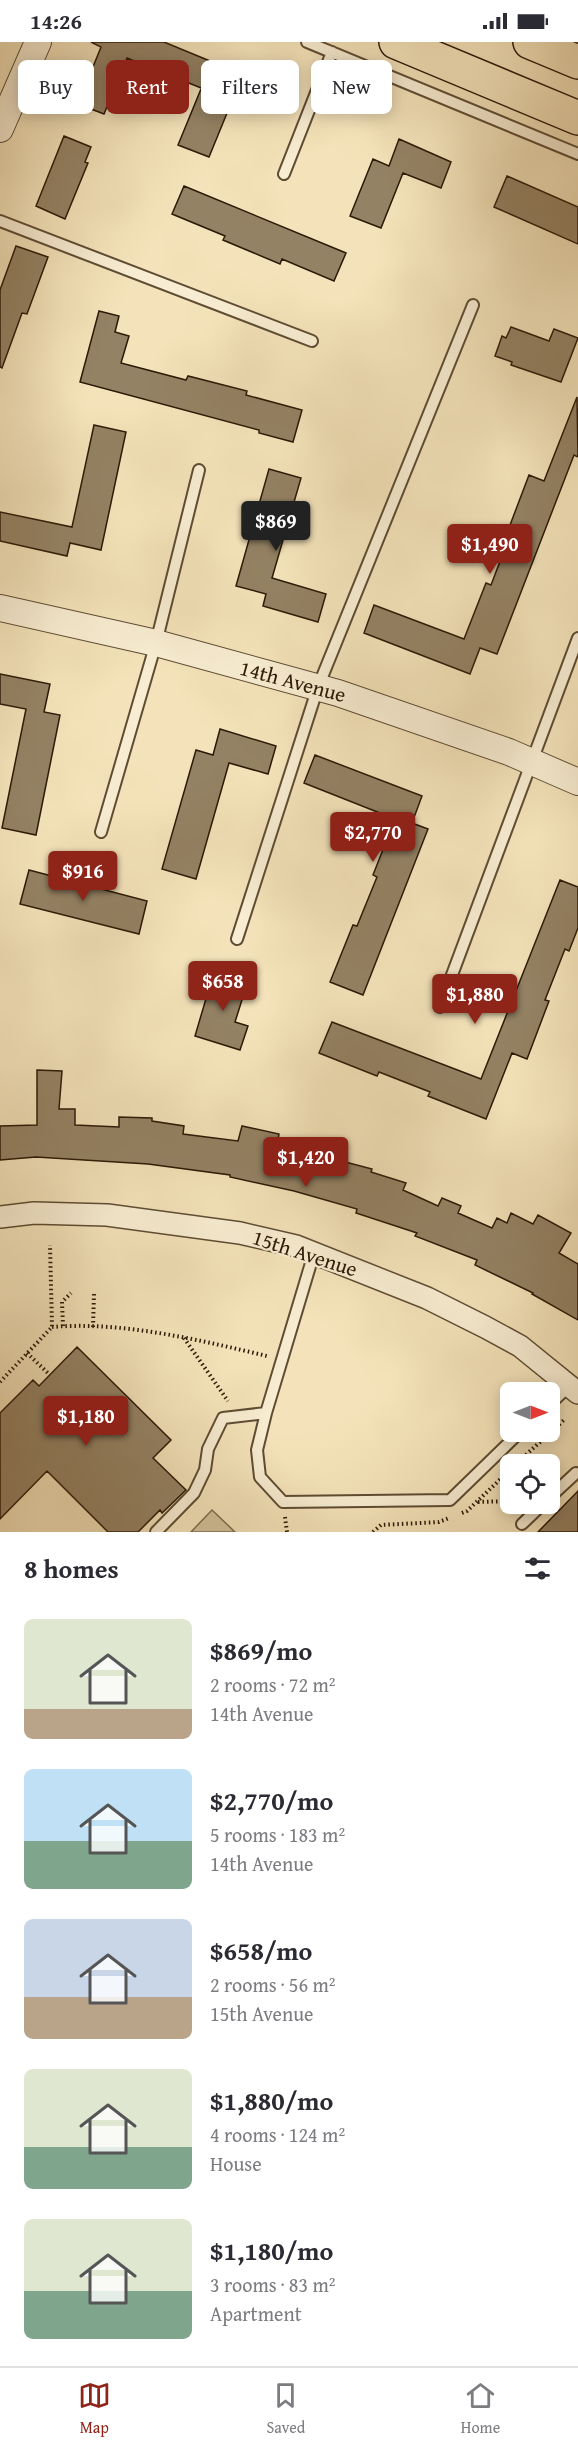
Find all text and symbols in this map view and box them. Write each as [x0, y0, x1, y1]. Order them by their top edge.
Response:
text: 14:26 [30, 5, 82, 37]
chip: Buy [18, 60, 94, 114]
chip: Rent [106, 60, 189, 114]
chip: Filters [201, 60, 299, 114]
chip: New [311, 60, 392, 114]
pin: $869 [240, 501, 312, 552]
text: $869 [255, 506, 297, 535]
pin: $1,490 [441, 524, 539, 575]
text: $1,490 [461, 529, 519, 558]
street label: 14th Avenue [237, 652, 350, 710]
pin: $2,770 [324, 812, 422, 863]
text: $2,770 [344, 817, 402, 846]
pin: $916 [47, 851, 119, 902]
text: $916 [62, 856, 104, 885]
pin: $658 [187, 961, 259, 1012]
text: $658 [202, 966, 244, 995]
pin: $1,880 [426, 974, 524, 1025]
text: $1,880 [446, 979, 504, 1008]
pin: $1,420 [257, 1137, 355, 1188]
text: $1,420 [277, 1142, 335, 1171]
street label: 15th Avenue [249, 1221, 362, 1285]
north arrow [500, 1382, 560, 1442]
map controls [500, 1382, 560, 1514]
pin: $1,180 [37, 1396, 135, 1447]
text: $1,180 [57, 1401, 115, 1430]
button: locate [500, 1454, 560, 1514]
text: 8 homes [24, 1549, 119, 1588]
icon: filters [521, 1552, 554, 1585]
text: $869/mo [210, 1631, 312, 1670]
icon: home [72, 1643, 144, 1715]
text: 2 rooms · 72 m² [210, 1670, 336, 1699]
text: 14th Avenue [210, 1699, 313, 1728]
text: $2,770/mo [210, 1781, 333, 1820]
icon: home [72, 1793, 144, 1865]
text: 5 rooms · 183 m² [210, 1820, 345, 1849]
text: 14th Avenue [210, 1849, 313, 1878]
text: $658/mo [210, 1931, 312, 1970]
icon: home [72, 1943, 144, 2015]
text: 2 rooms · 56 m² [210, 1970, 336, 1999]
text: 15th Avenue [210, 1999, 313, 2028]
text: $1,880/mo [210, 2081, 333, 2120]
icon: home [72, 2093, 144, 2165]
text: 4 rooms · 124 m² [210, 2120, 345, 2149]
text: House [210, 2149, 262, 2178]
text: $1,180/mo [210, 2231, 333, 2270]
icon: home [72, 2243, 144, 2315]
text: 3 rooms · 83 m² [210, 2270, 336, 2299]
text: Apartment [210, 2299, 302, 2328]
tab: Map [78, 2379, 111, 2439]
tab: Saved [266, 2379, 305, 2439]
tab: Home [461, 2379, 500, 2439]

